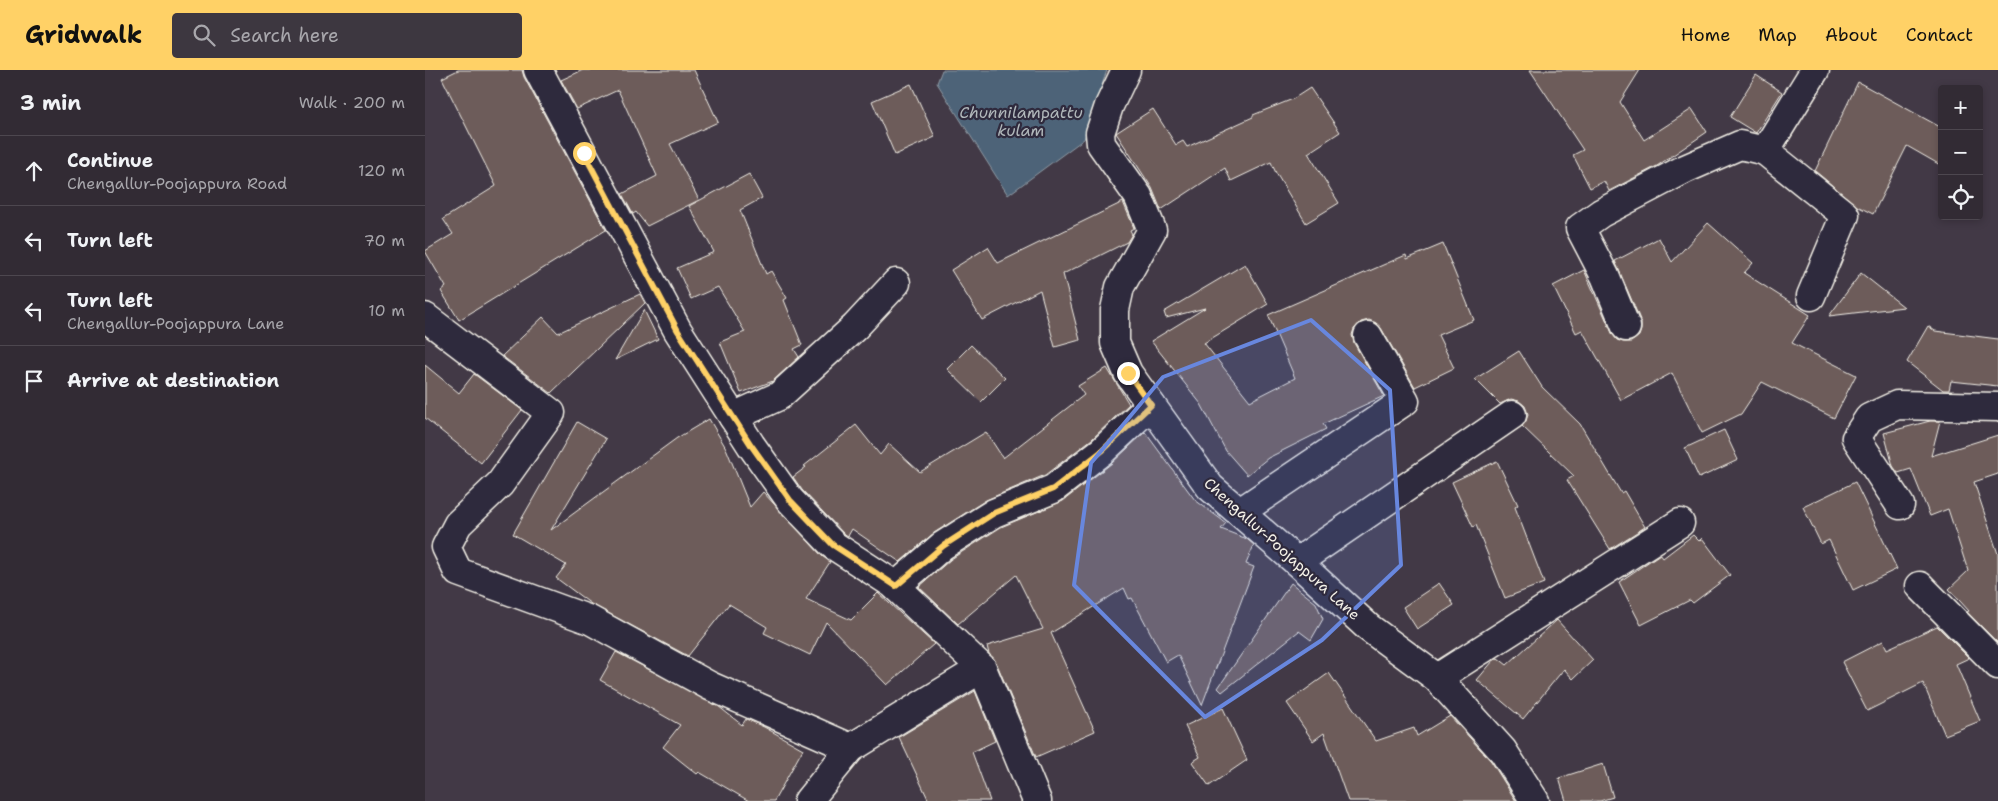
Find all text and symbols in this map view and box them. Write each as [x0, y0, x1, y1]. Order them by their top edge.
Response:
search box [172, 13, 522, 58]
text: Gridwalk [25, 19, 142, 51]
icon: search [190, 21, 218, 49]
text: Search here [230, 23, 339, 48]
text: Home [1681, 23, 1730, 47]
text: Map [1758, 23, 1797, 47]
text: About [1825, 23, 1878, 47]
text: Contact [1906, 23, 1973, 47]
map controls [1938, 85, 1983, 220]
button: + [1938, 85, 1983, 130]
text: 3 min [20, 89, 81, 117]
text: Walk · 200 m [299, 92, 405, 113]
water label: Chunnilampattu kulam [959, 102, 1083, 141]
button: − [1938, 130, 1983, 175]
route start [573, 142, 596, 165]
text: Continue [67, 148, 153, 173]
icon: ahead [20, 157, 48, 185]
text: 120 m [358, 160, 405, 181]
text: Chengallur-Poojappura Road [67, 173, 287, 194]
button: locate [1938, 175, 1983, 220]
icon: left [20, 227, 48, 255]
text: Turn left [67, 228, 153, 253]
text: 70 m [364, 230, 405, 251]
text: Turn left [67, 288, 153, 313]
icon: left [20, 297, 48, 325]
text: 10 m [368, 300, 405, 321]
text: Chengallur-Poojappura Lane [67, 313, 284, 334]
route end [1117, 362, 1140, 385]
icon: arrive [20, 367, 48, 395]
text: Arrive at destination [67, 368, 279, 393]
street label: Chengallur-Poojappura Lane [1200, 473, 1364, 625]

